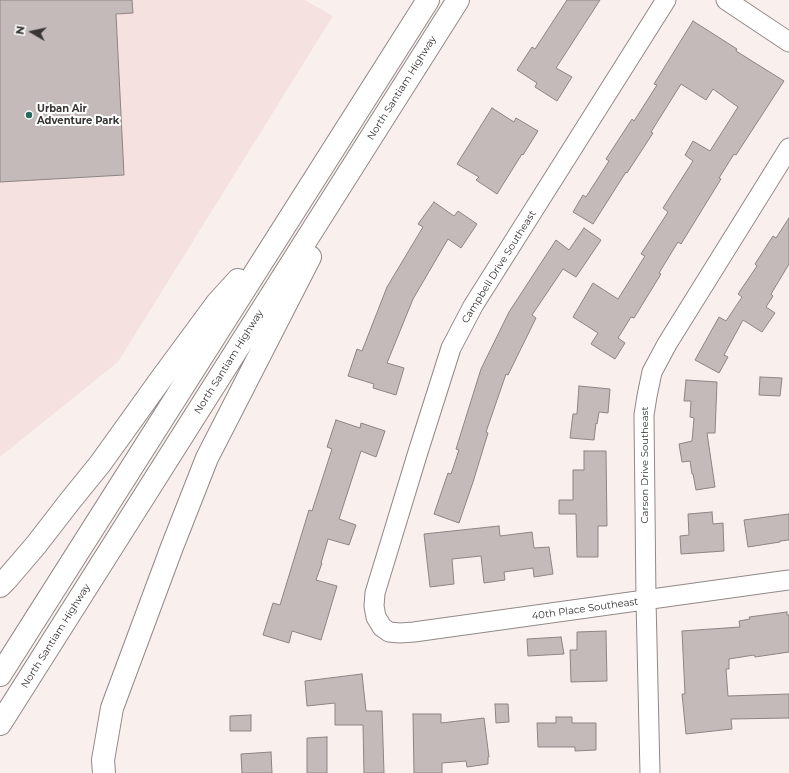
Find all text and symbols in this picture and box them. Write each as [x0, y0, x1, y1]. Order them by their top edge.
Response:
north arrow [12, 12, 52, 52]
text: N [13, 25, 28, 36]
street label: North Santiam Highway [365, 34, 439, 142]
place label: Urban Air Adventure Park [37, 103, 119, 126]
marker: Urban Air Adventure Park [24, 110, 34, 120]
street label: Campbell Drive Southeast [459, 208, 539, 326]
street label: North Santiam Highway [192, 308, 266, 416]
street label: Carson Drive Southeast [639, 407, 651, 523]
street label: North Santiam Highway [19, 582, 93, 690]
street label: 40th Place Southeast [531, 596, 639, 622]

